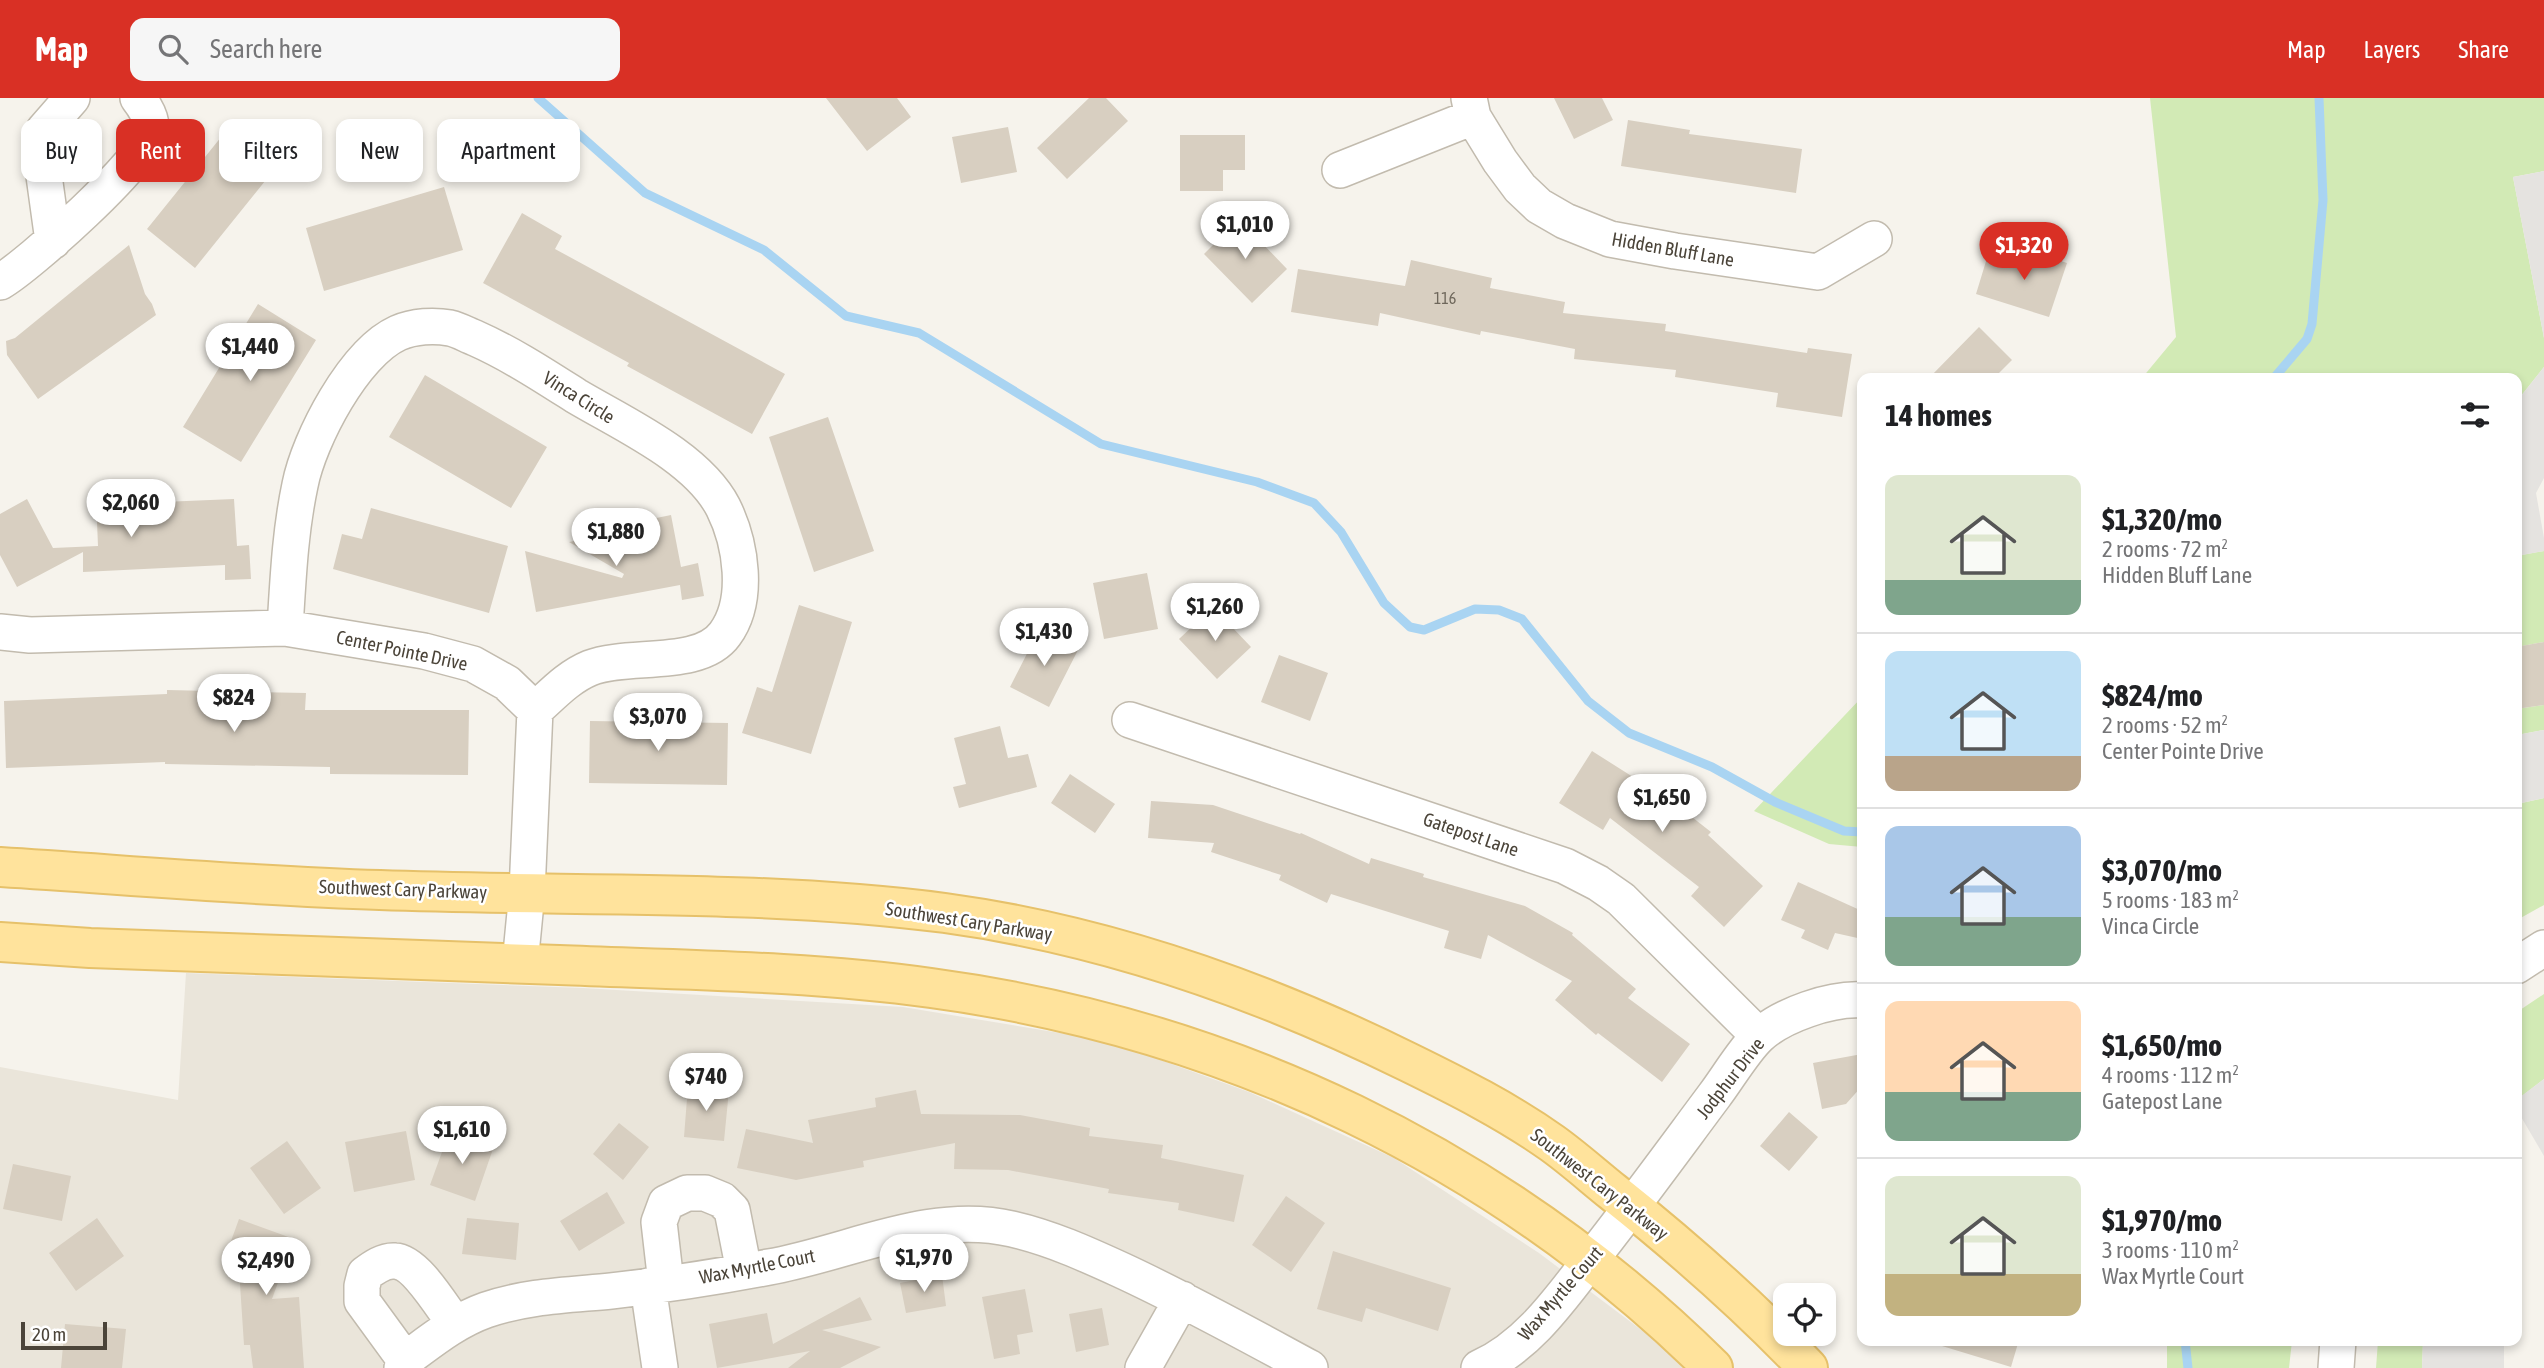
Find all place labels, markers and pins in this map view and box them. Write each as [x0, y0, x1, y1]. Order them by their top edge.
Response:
pin: $1,010 [1188, 202, 1302, 261]
pin: $1,320 [1967, 222, 2081, 282]
pin: $1,440 [193, 324, 307, 383]
pin: $2,060 [74, 480, 188, 539]
pin: $1,880 [559, 508, 673, 568]
pin: $1,260 [1158, 584, 1272, 643]
pin: $1,430 [987, 608, 1101, 668]
pin: $824 [193, 674, 275, 734]
pin: $3,070 [601, 694, 715, 753]
pin: $1,650 [1605, 774, 1719, 834]
pin: $740 [665, 1054, 747, 1113]
pin: $1,610 [405, 1107, 519, 1166]
pin: $1,970 [867, 1234, 981, 1294]
pin: $2,490 [209, 1238, 323, 1297]

